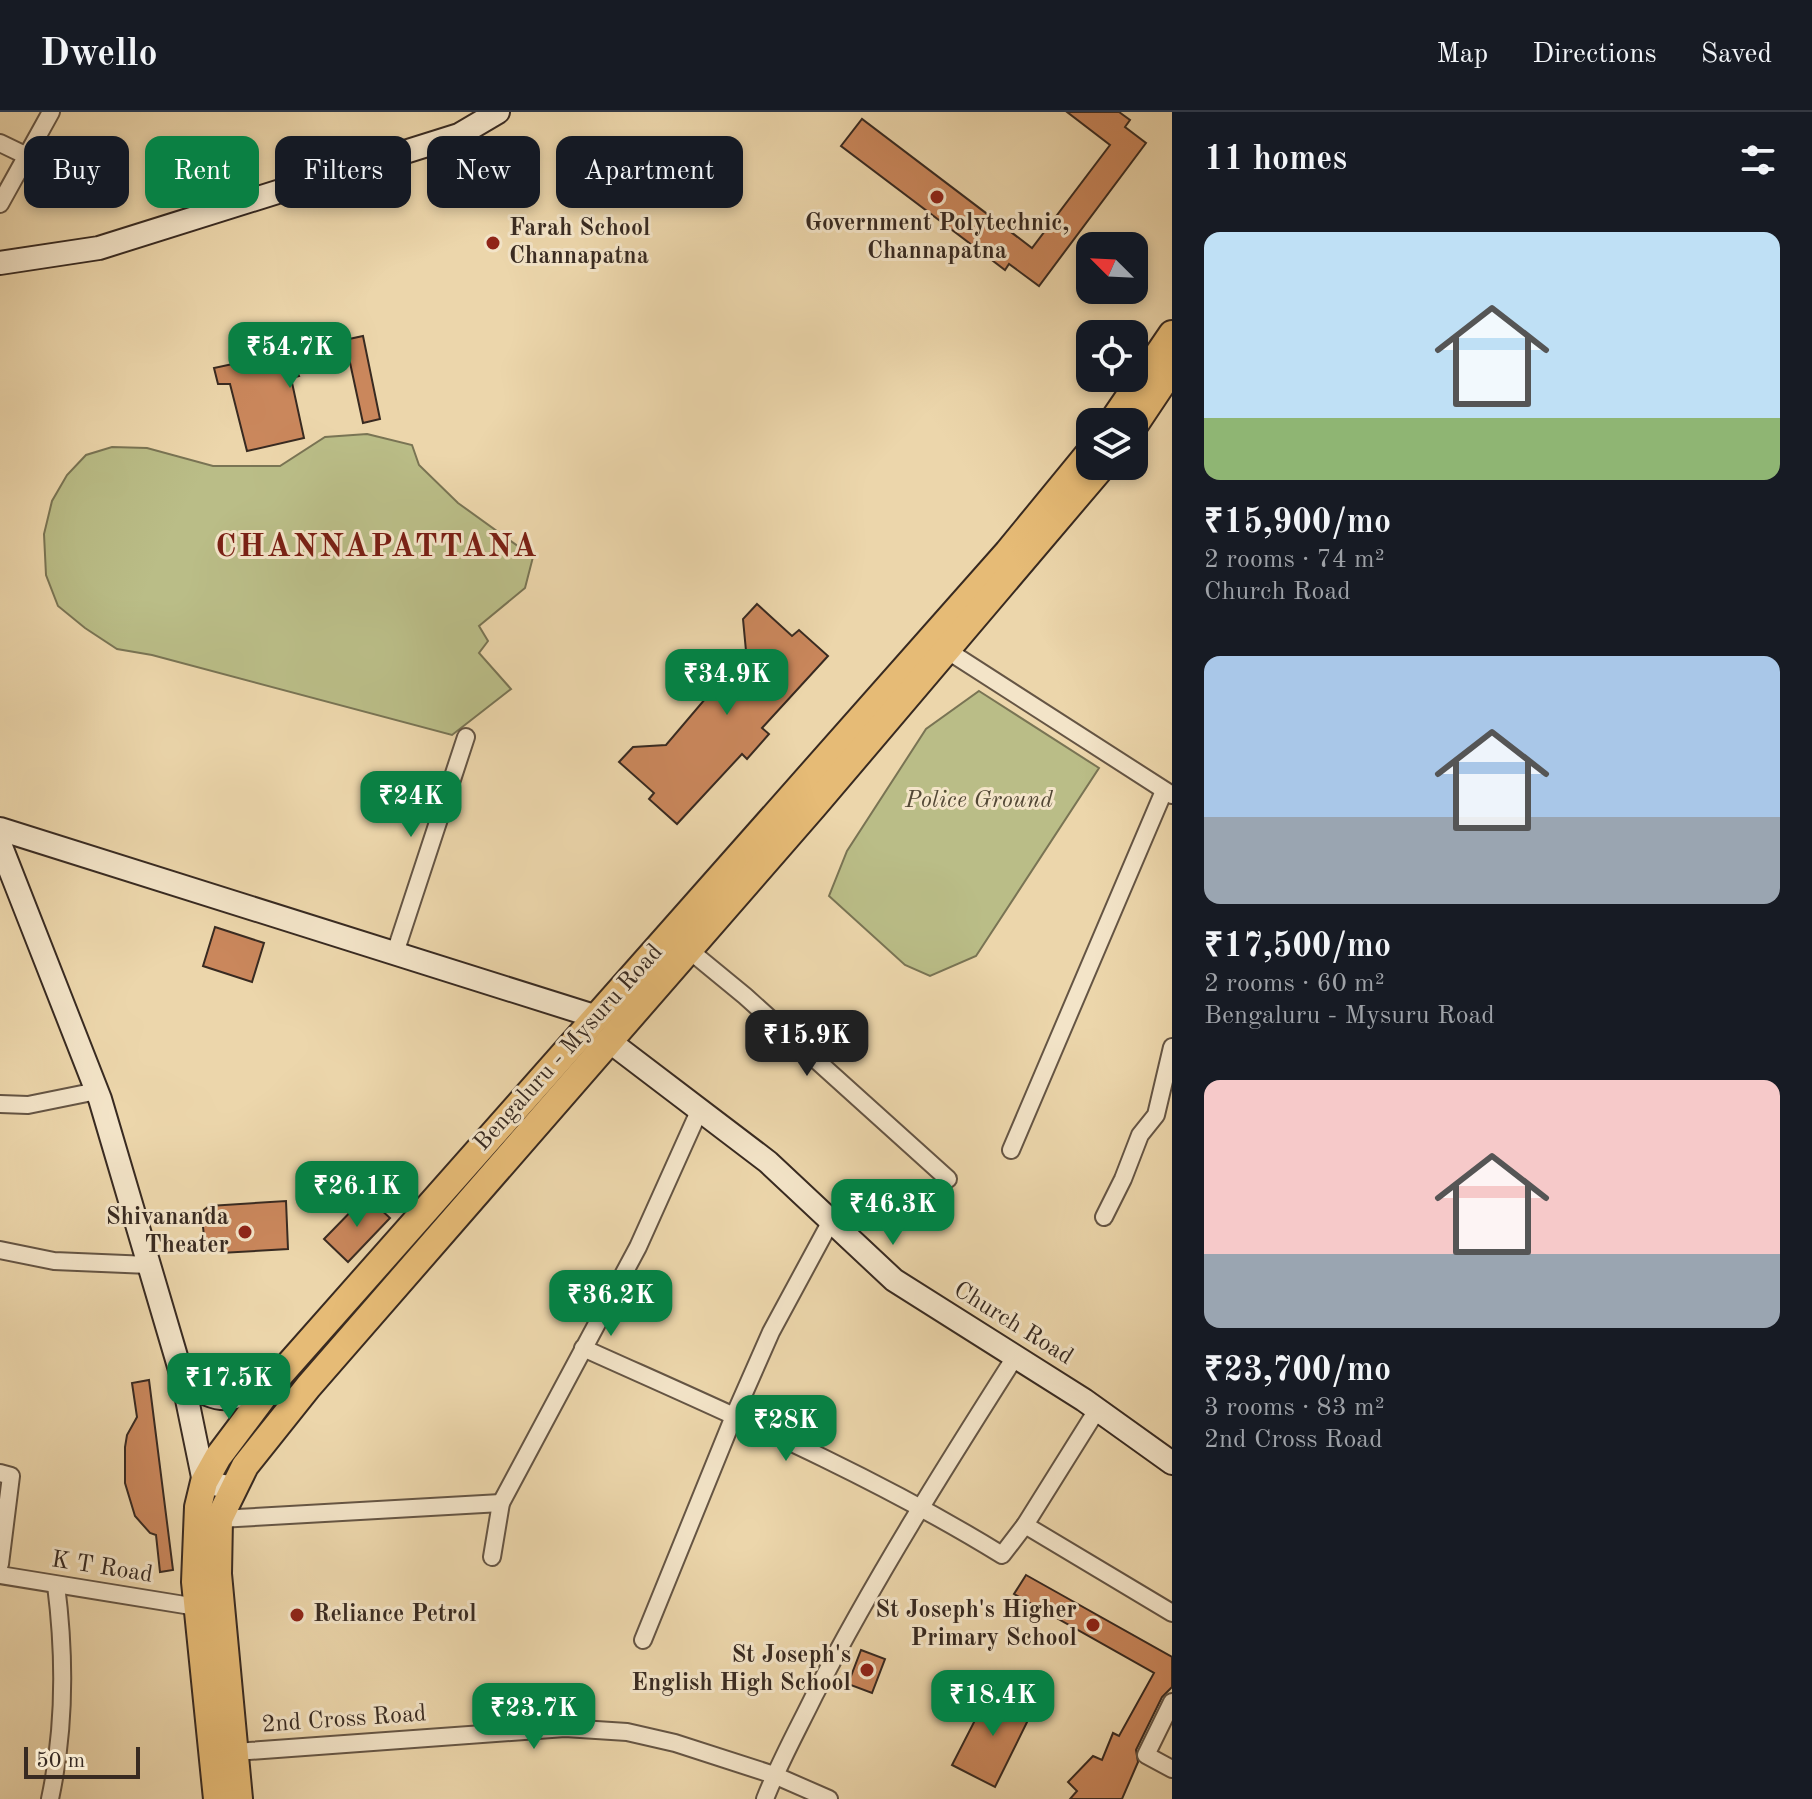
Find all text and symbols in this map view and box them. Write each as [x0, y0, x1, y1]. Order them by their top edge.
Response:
text: Dwello [40, 36, 158, 74]
text: Map [1436, 41, 1488, 69]
text: Directions [1532, 41, 1657, 69]
text: Saved [1701, 41, 1772, 69]
chip: Buy [24, 136, 129, 208]
chip: Rent [145, 136, 259, 208]
chip: Filters [275, 136, 411, 208]
chip: New [427, 136, 540, 208]
chip: Apartment [556, 136, 743, 208]
icon: filters [1736, 138, 1780, 182]
text: 11 homes [1204, 143, 1347, 177]
marker: Government Polytechnic, Channapatna [928, 188, 946, 206]
place label: Government Polytechnic, Channapatna [805, 212, 1069, 264]
place label: Farah School Channapatna [509, 217, 650, 269]
north arrow [1076, 232, 1148, 304]
map controls [1076, 232, 1148, 480]
marker: Farah School Channapatna [484, 234, 502, 252]
icon: home [1420, 284, 1564, 428]
button: locate [1076, 320, 1148, 392]
pin: ₹54.7K [225, 322, 355, 390]
text: ₹54.7K [246, 335, 334, 361]
button: layers [1076, 408, 1148, 480]
text: ₹15,900/mo [1204, 506, 1391, 540]
district label: CHANNAPATTANA [215, 532, 539, 564]
text: 2 rooms · 74 m² [1204, 547, 1385, 573]
text: Church Road [1204, 579, 1351, 605]
pin: ₹34.9K [662, 649, 792, 717]
text: ₹34.9K [683, 662, 771, 688]
icon: home [1420, 708, 1564, 852]
pin: ₹24K [364, 771, 458, 839]
text: ₹24K [378, 784, 444, 810]
park label: Police Ground [904, 789, 1053, 813]
text: ₹17,500/mo [1204, 930, 1391, 964]
street label: Bengaluru - Mysuru Road [470, 940, 668, 1156]
text: 2 rooms · 60 m² [1204, 971, 1385, 997]
text: Bengaluru - Mysuru Road [1204, 1003, 1495, 1029]
pin: ₹15.9K [742, 1010, 872, 1078]
text: ₹15.9K [763, 1023, 851, 1049]
icon: home [1420, 1132, 1564, 1276]
pin: ₹26.1K [292, 1161, 422, 1229]
text: ₹26.1K [313, 1174, 401, 1200]
pin: ₹46.3K [828, 1179, 958, 1247]
text: ₹46.3K [849, 1192, 937, 1218]
place label: Shivananda Theater [106, 1206, 229, 1258]
marker: Shivananda Theater [236, 1223, 254, 1241]
pin: ₹36.2K [546, 1270, 676, 1338]
street label: Church Road [949, 1278, 1077, 1370]
text: ₹36.2K [567, 1283, 655, 1309]
pin: ₹17.5K [164, 1353, 294, 1421]
text: ₹23,700/mo [1204, 1354, 1391, 1388]
text: ₹17.5K [185, 1366, 273, 1392]
pin: ₹28K [739, 1395, 833, 1463]
text: 3 rooms · 83 m² [1204, 1395, 1385, 1421]
text: ₹28K [753, 1408, 819, 1434]
text: 2nd Cross Road [1204, 1427, 1383, 1453]
street label: K T Road [50, 1548, 154, 1588]
place label: St Joseph's Higher Primary School [875, 1599, 1077, 1651]
place label: Reliance Petrol [313, 1603, 477, 1627]
marker: Reliance Petrol [288, 1606, 306, 1624]
marker: St Joseph's Higher Primary School [1084, 1616, 1102, 1634]
place label: St Joseph's English High School [631, 1644, 851, 1696]
marker: St Joseph's English High School [858, 1661, 876, 1679]
pin: ₹18.4K [928, 1670, 1058, 1738]
pin: ₹23.7K [469, 1683, 599, 1751]
text: ₹18.4K [949, 1683, 1037, 1709]
text: ₹23.7K [490, 1696, 578, 1722]
street label: 2nd Cross Road [261, 1702, 427, 1738]
scale bar [24, 1743, 140, 1779]
text: 50 m [36, 1750, 85, 1772]

